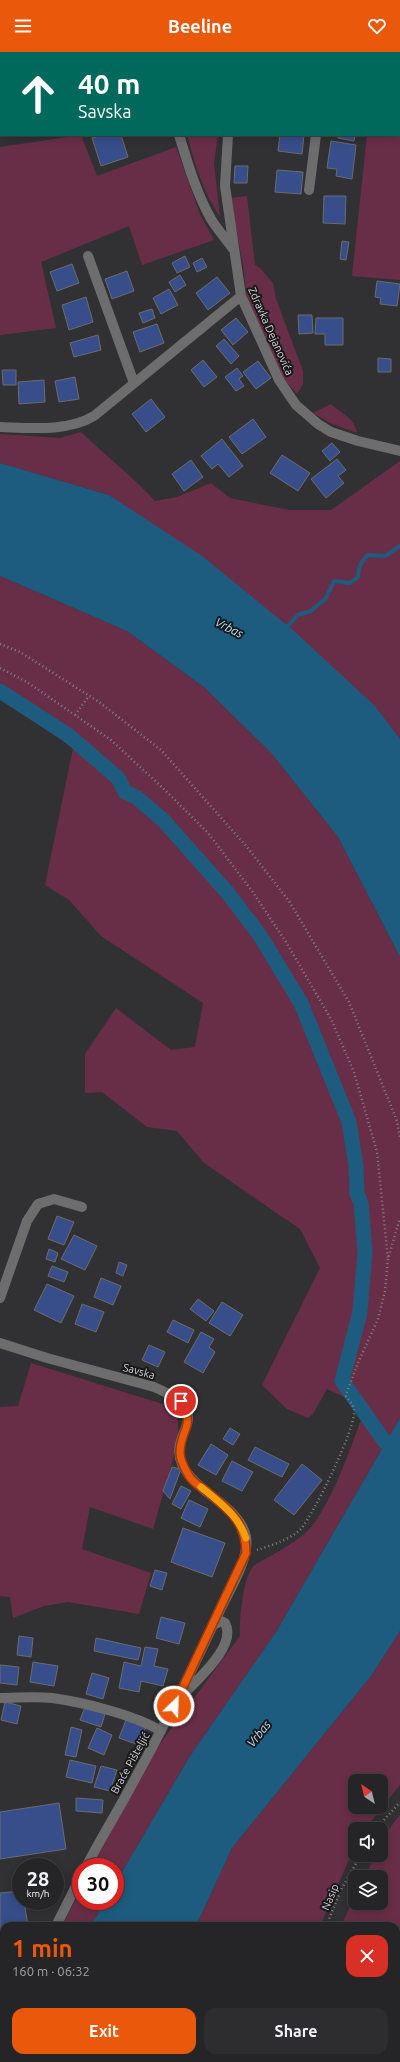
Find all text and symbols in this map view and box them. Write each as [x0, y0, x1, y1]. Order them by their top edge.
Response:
icon: menu [12, 15, 34, 37]
icon: heart [366, 15, 388, 37]
text: Beeline [168, 16, 232, 36]
icon: ahead [12, 68, 64, 120]
text: 40 m [78, 68, 140, 99]
text: Savska [78, 101, 132, 121]
street label: Zdravka Dejanovića [246, 285, 296, 377]
water label: Vrbas [213, 615, 245, 640]
street label: Savska [122, 1361, 156, 1381]
pin [164, 1384, 198, 1418]
icon: arrive [170, 1390, 192, 1412]
position arrow [153, 1685, 195, 1727]
water label: Vrbas [244, 1718, 273, 1749]
street label: Braće Pišteljić [108, 1730, 152, 1796]
north arrow [348, 1774, 388, 1814]
map controls [348, 1774, 388, 1910]
button: sound [348, 1822, 388, 1862]
speed limit sign: 30 [72, 1858, 124, 1910]
text: 28 [27, 1867, 49, 1890]
button: layers [348, 1870, 388, 1910]
street label: Nasip [319, 1882, 341, 1912]
text: km/h [26, 1888, 50, 1899]
text: 1 min [12, 1935, 73, 1962]
button: close [346, 1935, 388, 1977]
text: 160 m · 06:32 [12, 1964, 90, 1978]
button: Exit [12, 2008, 196, 2054]
button: Share [204, 2008, 388, 2054]

